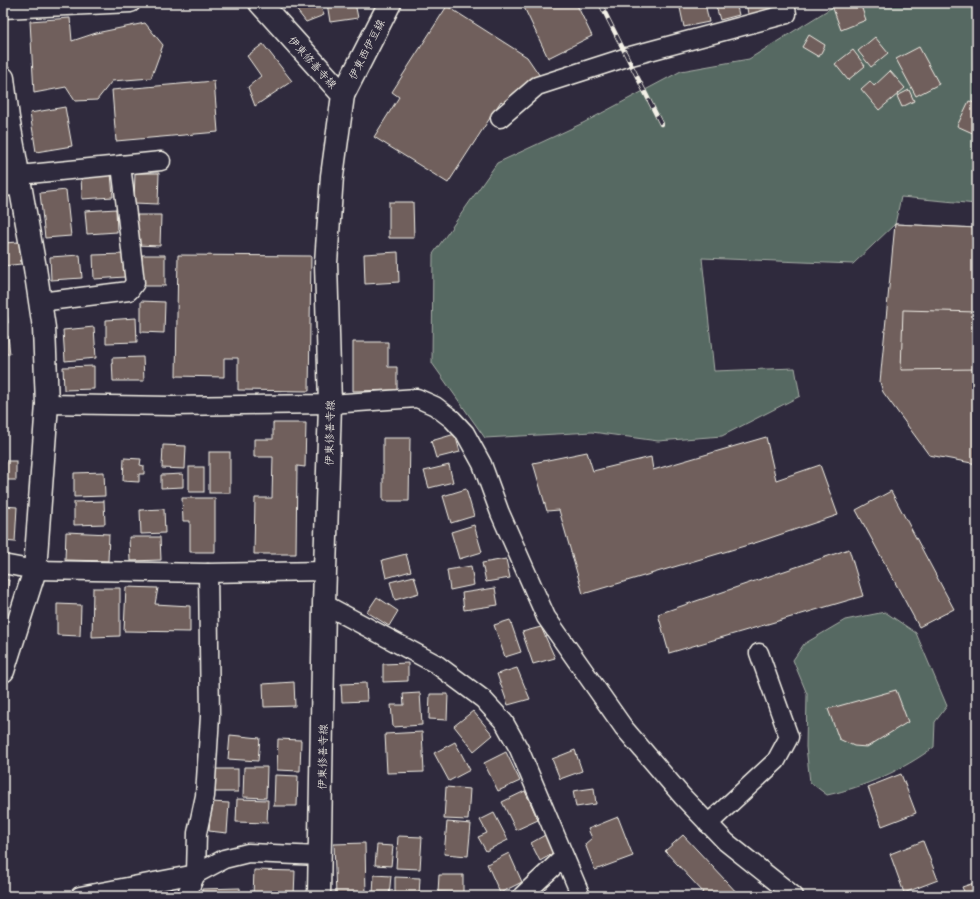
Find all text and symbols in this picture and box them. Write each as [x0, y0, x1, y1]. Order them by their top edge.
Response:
street label: 伊東西伊豆線 [344, 16, 388, 82]
street label: 伊東修善寺線 [285, 32, 341, 92]
street label: 伊東修善寺線 [321, 400, 337, 466]
street label: 伊東修善寺線 [314, 724, 330, 790]

